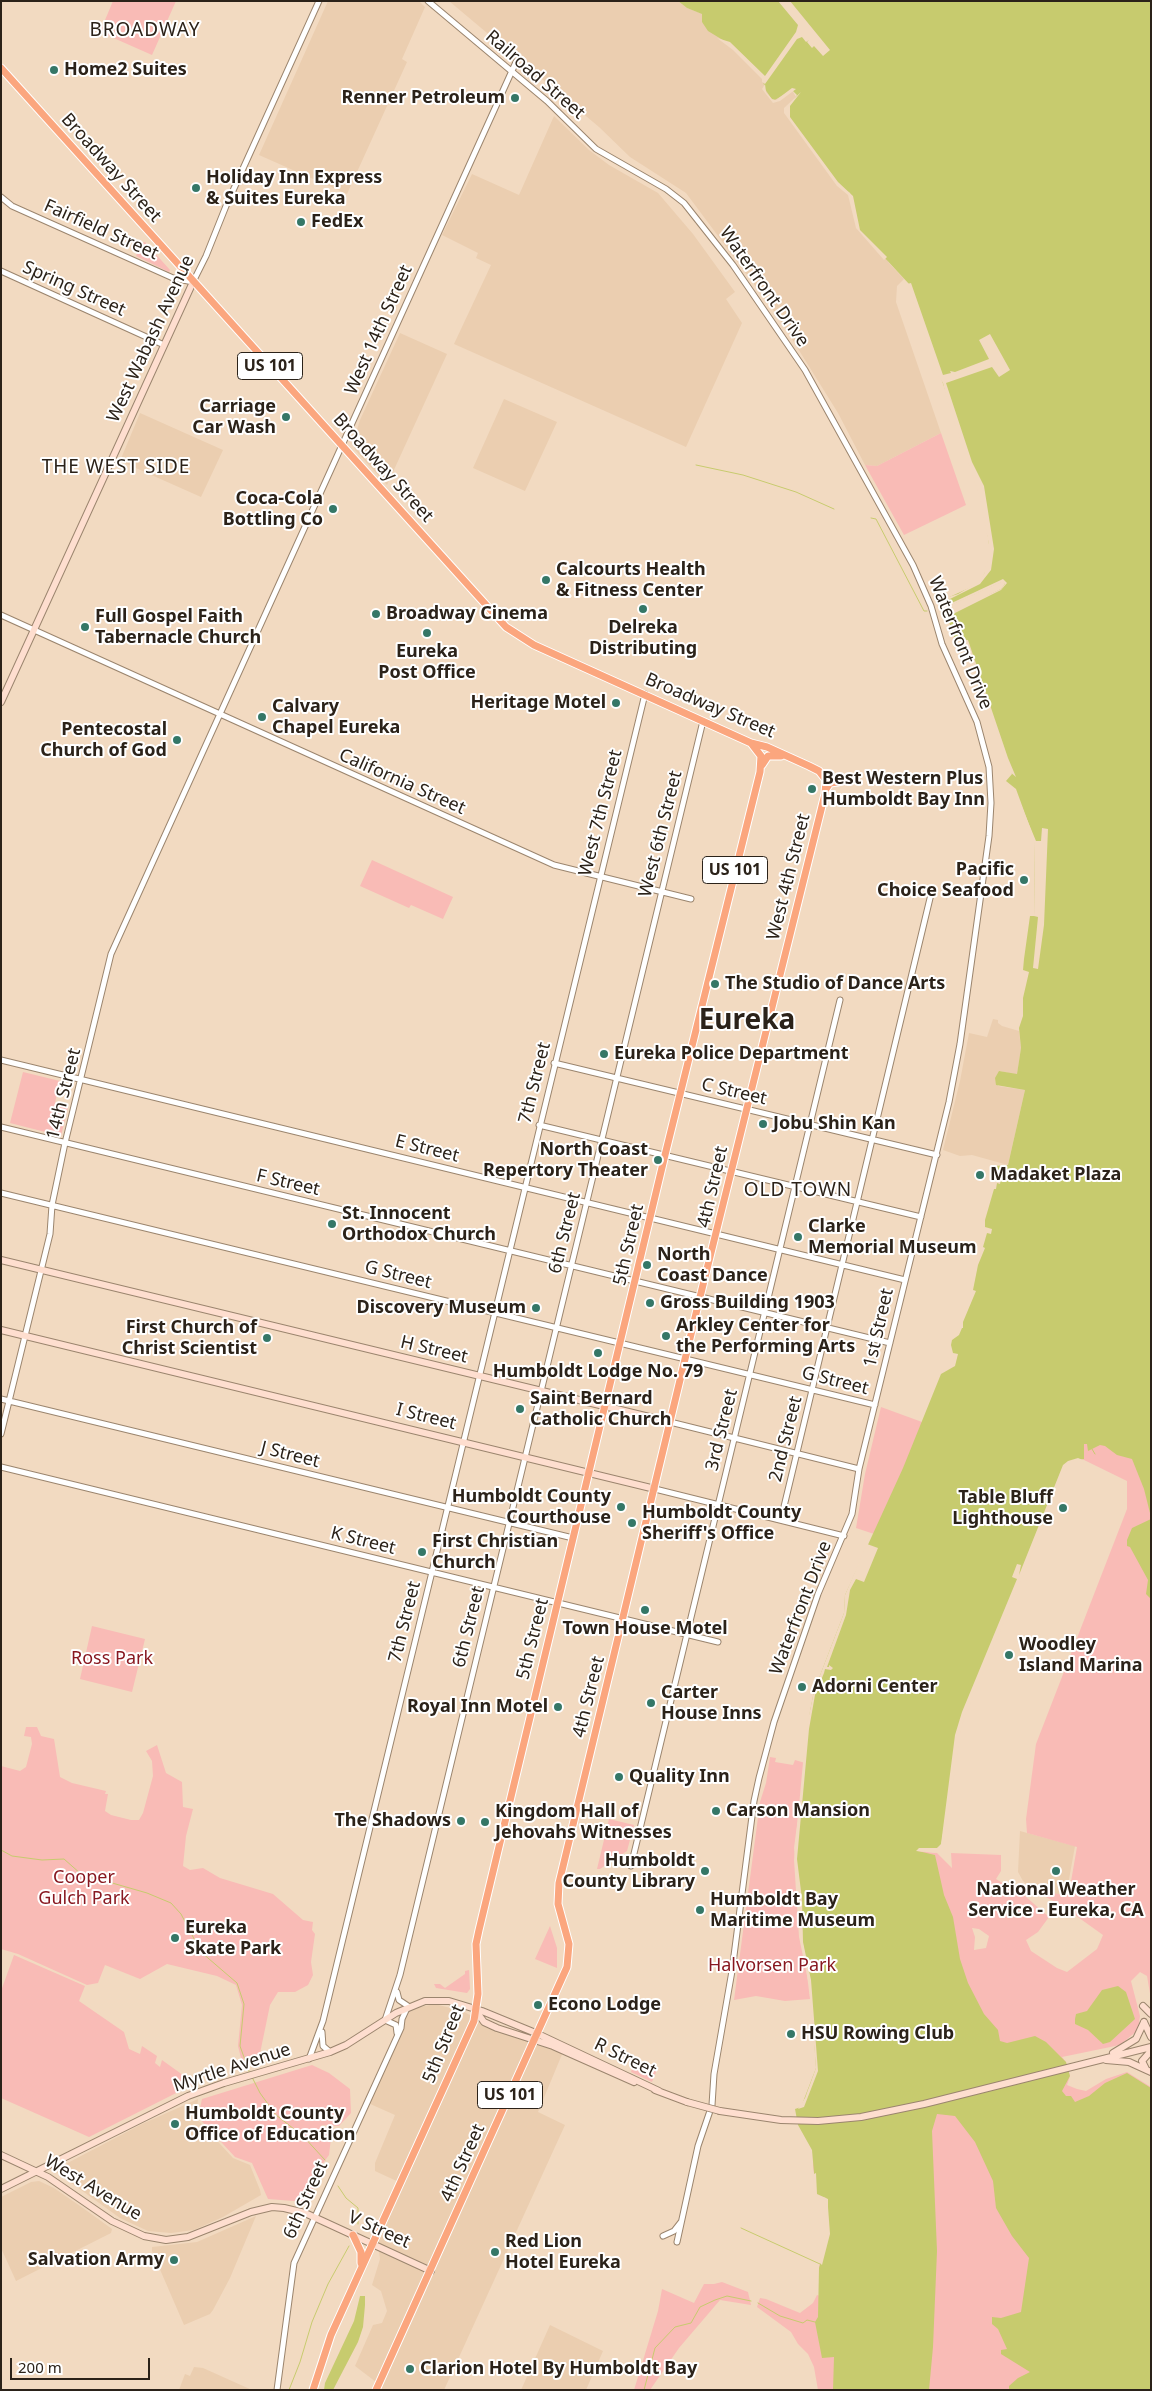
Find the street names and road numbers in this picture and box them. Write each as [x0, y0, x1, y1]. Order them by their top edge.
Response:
street label: Railroad Street [481, 26, 589, 124]
street label: Broadway Street [56, 109, 166, 227]
street label: Fairfield Street [40, 195, 162, 265]
street label: Waterfront Drive [715, 223, 813, 351]
street label: West Wabash Avenue [103, 252, 199, 426]
street label: Spring Street [19, 257, 129, 321]
street label: West 14th Street [341, 262, 417, 398]
road number: US 101 [238, 352, 302, 380]
street label: Broadway Street [328, 409, 438, 527]
street label: Waterfront Drive [923, 573, 997, 713]
street label: Broadway Street [642, 669, 778, 743]
street label: California Street [335, 744, 469, 820]
street label: West 7th Street [575, 748, 627, 878]
street label: West 6th Street [635, 769, 687, 899]
street label: West 4th Street [763, 812, 815, 942]
road number: US 101 [702, 856, 768, 884]
street label: 7th Street [514, 1040, 556, 1126]
street label: 14th Street [42, 1046, 86, 1142]
street label: C Street [699, 1074, 769, 1110]
street label: E Street [393, 1131, 461, 1167]
street label: 4th Street [693, 1144, 733, 1230]
street label: F Street [254, 1165, 322, 1201]
street label: 6th Street [544, 1190, 586, 1276]
street label: 5th Street [609, 1202, 649, 1288]
street label: G Street [362, 1256, 434, 1294]
street label: 1st Street [859, 1286, 899, 1370]
street label: H Street [398, 1332, 470, 1368]
street label: G Street [799, 1362, 871, 1400]
street label: 3rd Street [701, 1387, 743, 1473]
street label: 2nd Street [765, 1394, 807, 1484]
street label: I Street [394, 1399, 458, 1435]
street label: J Street [258, 1437, 322, 1473]
street label: K Street [328, 1523, 398, 1559]
street label: Waterfront Drive [766, 1538, 836, 1678]
street label: 7th Street [384, 1579, 426, 1665]
street label: 6th Street [448, 1584, 490, 1670]
street label: 5th Street [512, 1596, 554, 1682]
street label: 4th Street [568, 1654, 610, 1740]
street label: 5th Street [418, 2002, 470, 2086]
street label: R Street [591, 2034, 659, 2082]
street label: Myrtle Avenue [171, 2039, 293, 2097]
road number: US 101 [478, 2082, 542, 2108]
street label: 4th Street [436, 2121, 490, 2205]
street label: West Avenue [40, 2151, 146, 2225]
street label: 6th Street [279, 2158, 333, 2242]
street label: V Street [345, 2207, 413, 2253]

